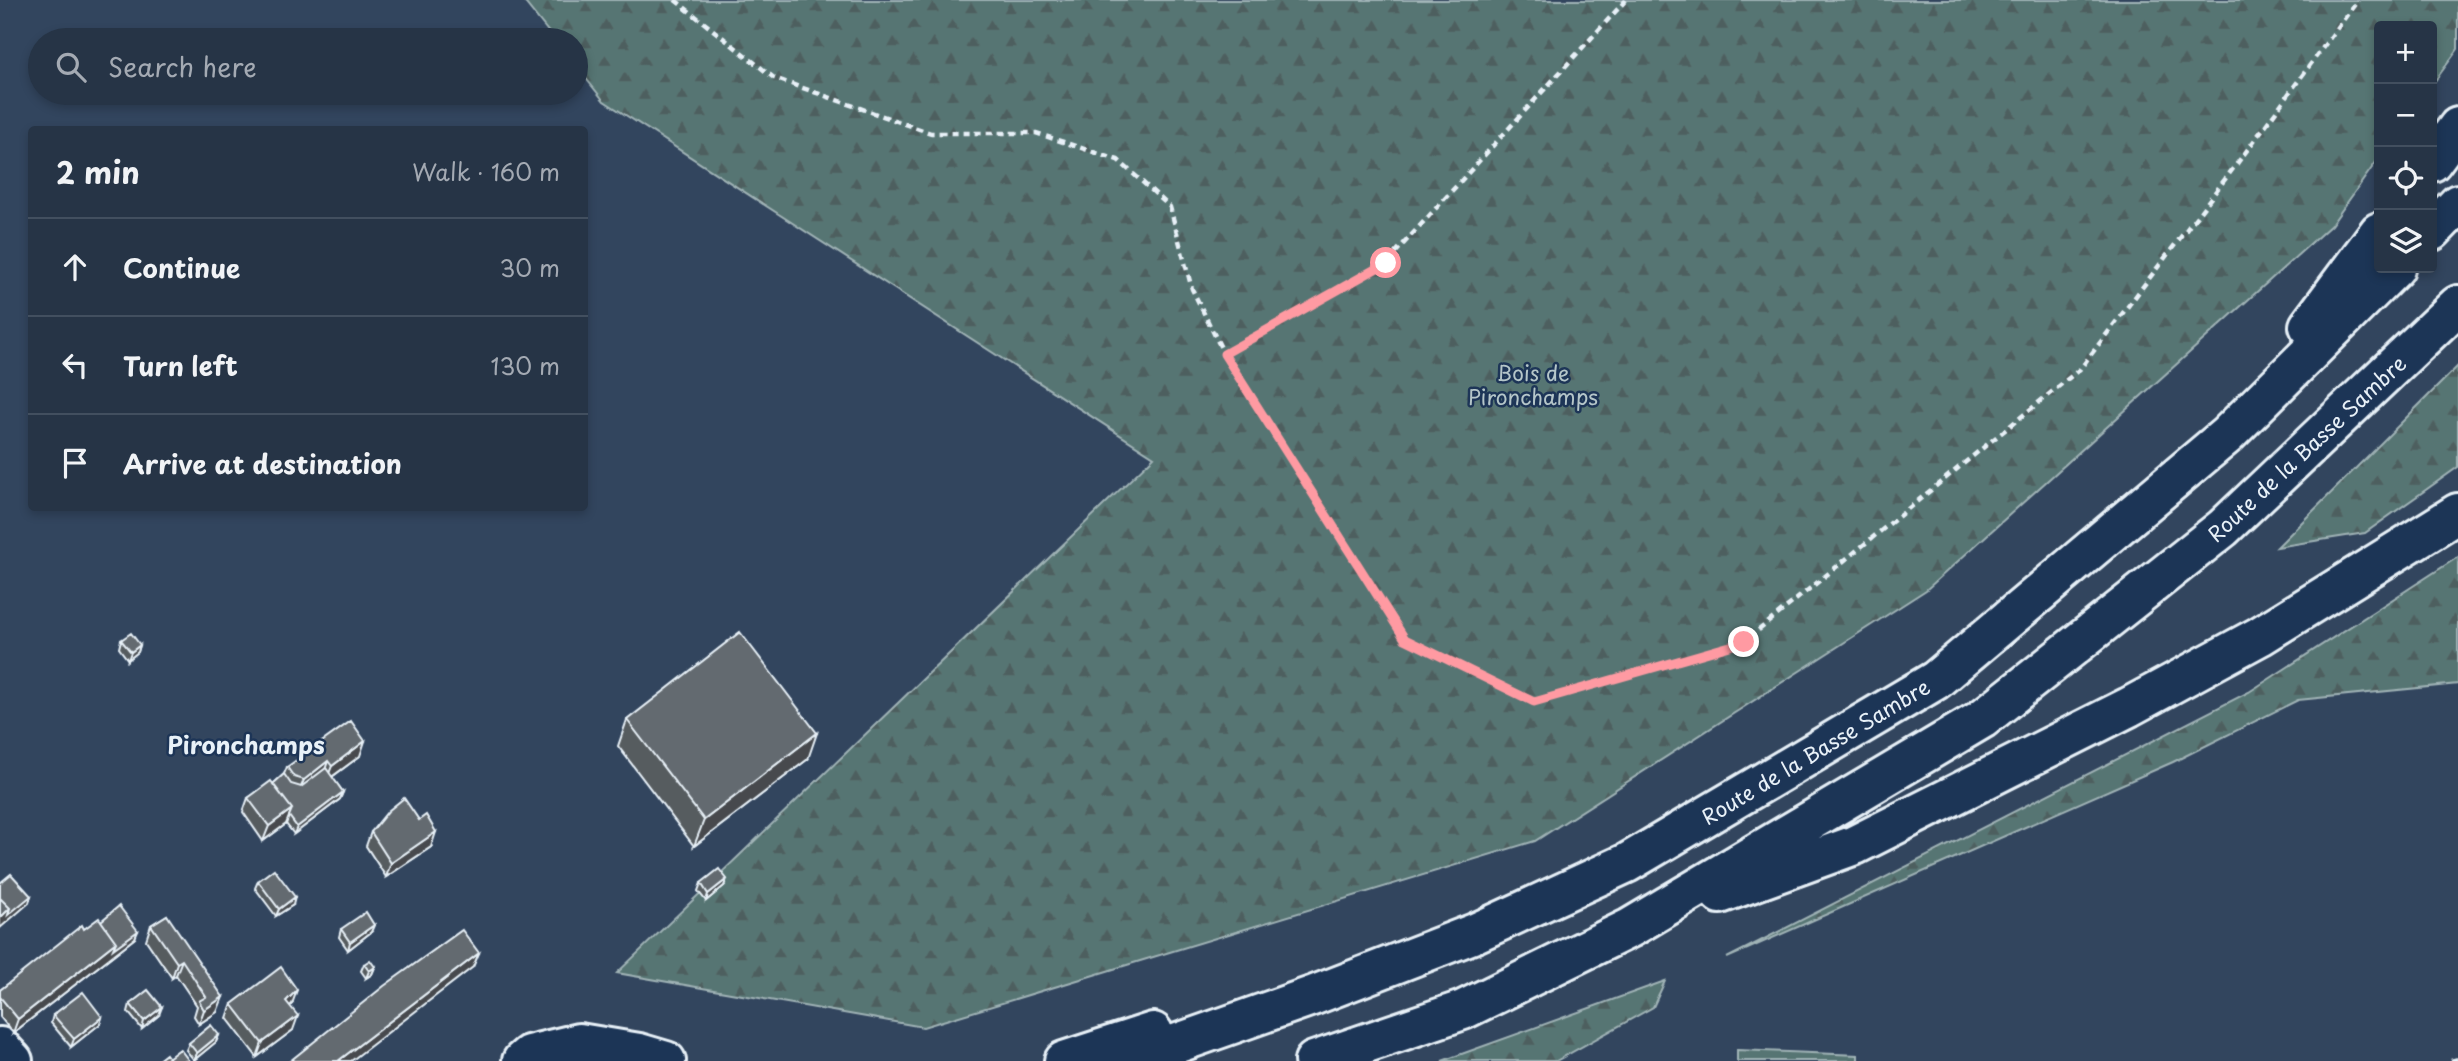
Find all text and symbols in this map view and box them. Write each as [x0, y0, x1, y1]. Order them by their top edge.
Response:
map controls [2374, 21, 2437, 273]
button: + [2374, 21, 2437, 84]
search box [28, 28, 588, 105]
text: Search here [108, 47, 257, 86]
icon: search [52, 48, 90, 86]
button: − [2374, 84, 2437, 147]
button: locate [2374, 147, 2437, 210]
text: 2 min [56, 149, 140, 194]
text: Walk · 160 m [412, 154, 560, 189]
button: layers [2374, 210, 2437, 273]
route start [1370, 247, 1401, 278]
icon: ahead [56, 248, 94, 286]
text: Continue [123, 248, 240, 287]
text: 30 m [499, 250, 560, 285]
icon: left [56, 346, 94, 384]
text: Turn left [123, 346, 238, 385]
street label: Route de la Basse Sambre [2199, 347, 2413, 549]
text: 130 m [490, 348, 560, 383]
park label: Bois de Pironchamps [1468, 356, 1598, 412]
icon: arrive [56, 444, 94, 482]
text: Arrive at destination [123, 444, 402, 483]
route end [1728, 626, 1759, 657]
street label: Route de la Basse Sambre [1695, 670, 1935, 832]
district label: Pironchamps [167, 726, 325, 762]

